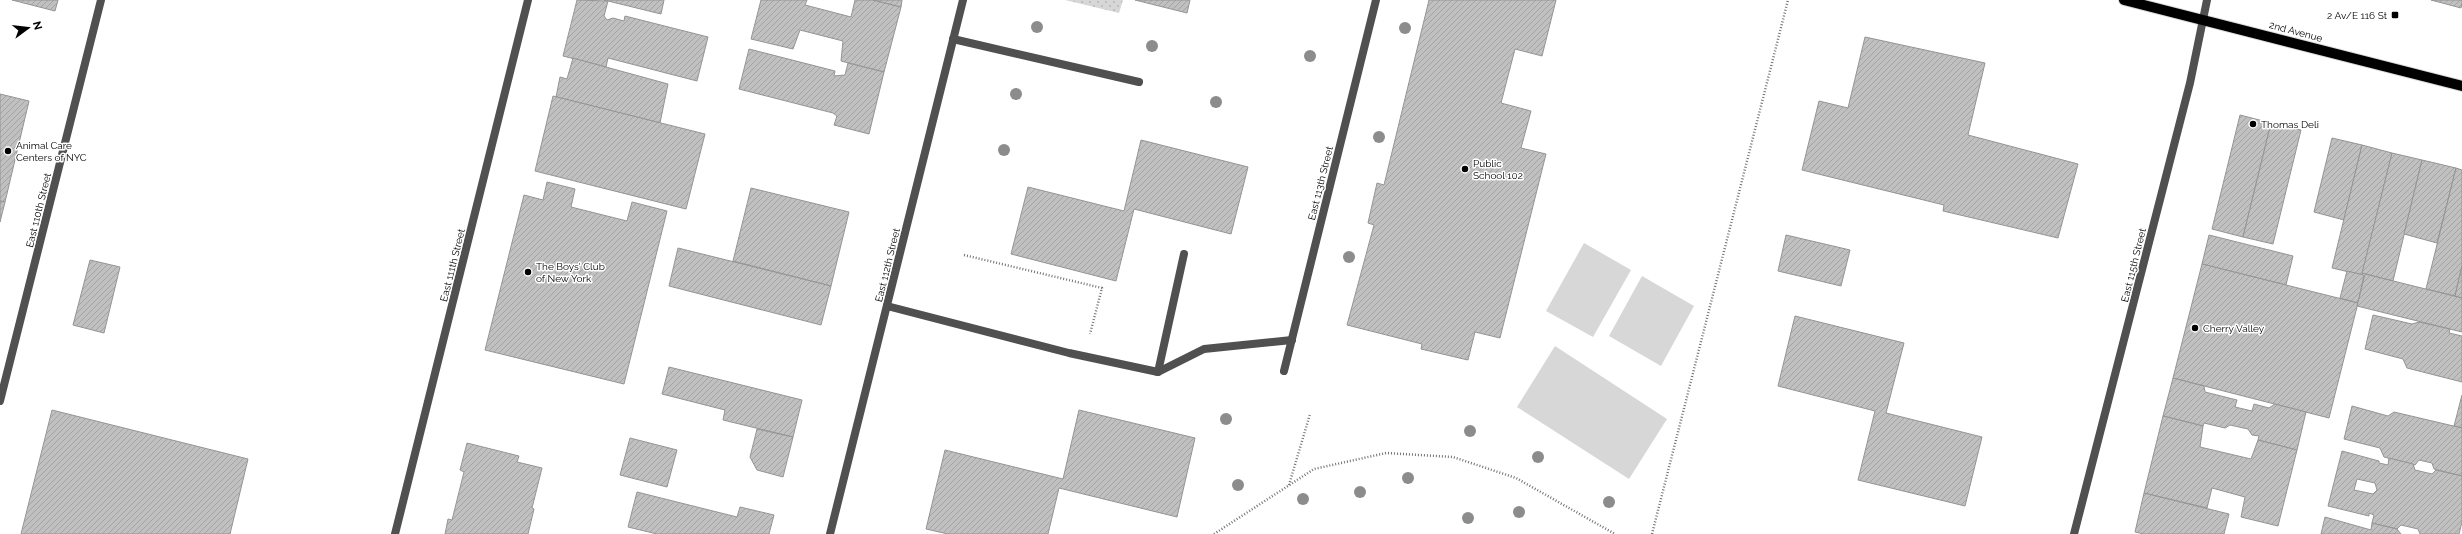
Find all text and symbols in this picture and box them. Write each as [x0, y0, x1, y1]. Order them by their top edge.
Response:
north arrow [8, 8, 48, 48]
place label: 2 Av/E 116 St [2327, 10, 2388, 21]
marker: 2 Av/E 116 St [2390, 10, 2400, 20]
street label: 2nd Avenue [2268, 19, 2324, 44]
text: N [30, 20, 45, 31]
marker: Thomas Deli [2248, 119, 2258, 129]
place label: Thomas Deli [2261, 119, 2319, 130]
place label: Animal Care Centers of NYC [16, 140, 87, 163]
street label: East 113th Street [1306, 144, 1335, 221]
marker: Animal Care Centers of NYC [3, 146, 13, 156]
place label: Public School 102 [1473, 158, 1523, 181]
marker: Public School 102 [1460, 164, 1470, 174]
street label: East 110th Street [24, 171, 53, 249]
street label: East 115th Street [2119, 226, 2148, 303]
street label: East 111th Street [438, 227, 467, 303]
street label: East 112th Street [873, 227, 902, 303]
place label: The Boys' Club of New York [536, 261, 605, 284]
marker: The Boys' Club of New York [523, 267, 533, 277]
marker: Cherry Valley [2190, 323, 2200, 333]
place label: Cherry Valley [2203, 323, 2265, 334]

